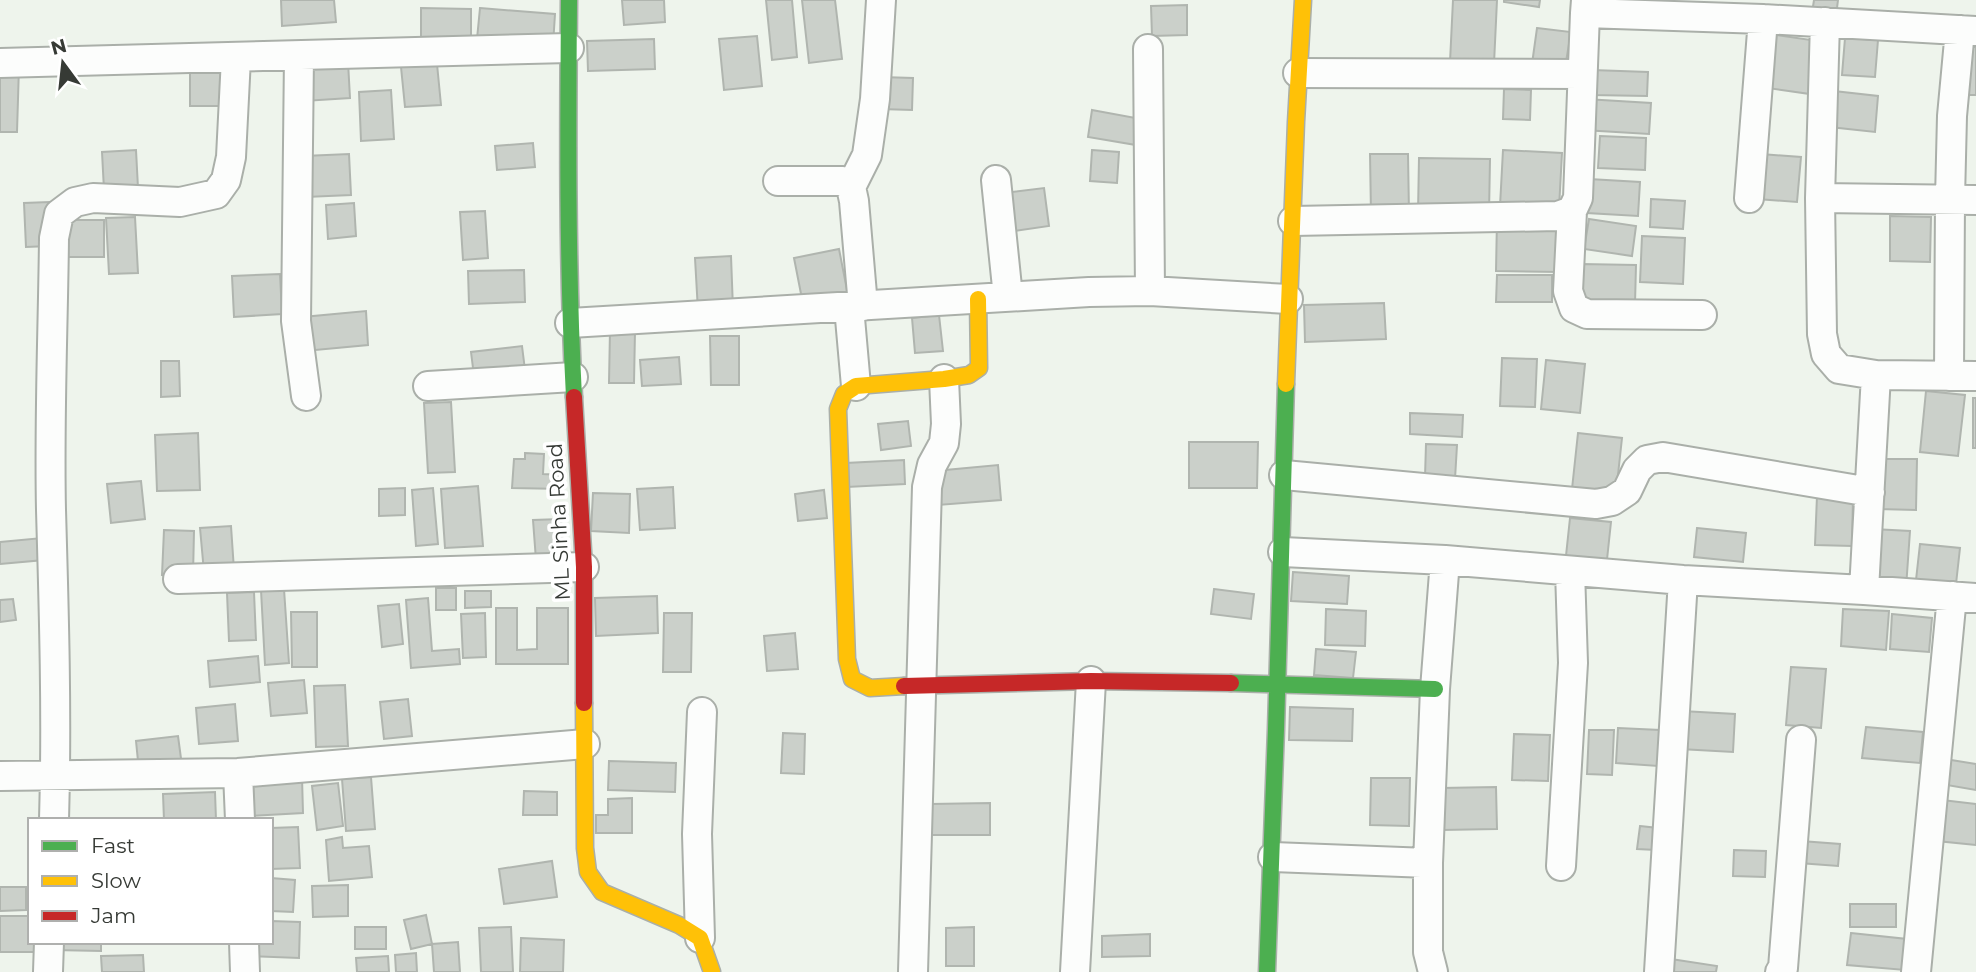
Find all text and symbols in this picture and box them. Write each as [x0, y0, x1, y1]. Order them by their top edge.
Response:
north arrow [28, 28, 98, 98]
text: N [48, 34, 69, 60]
street label: ML Sinha Road [542, 443, 575, 601]
legend [28, 818, 273, 944]
text: Fast [91, 833, 135, 858]
text: Slow [91, 868, 141, 893]
text: Jam [90, 903, 136, 928]

